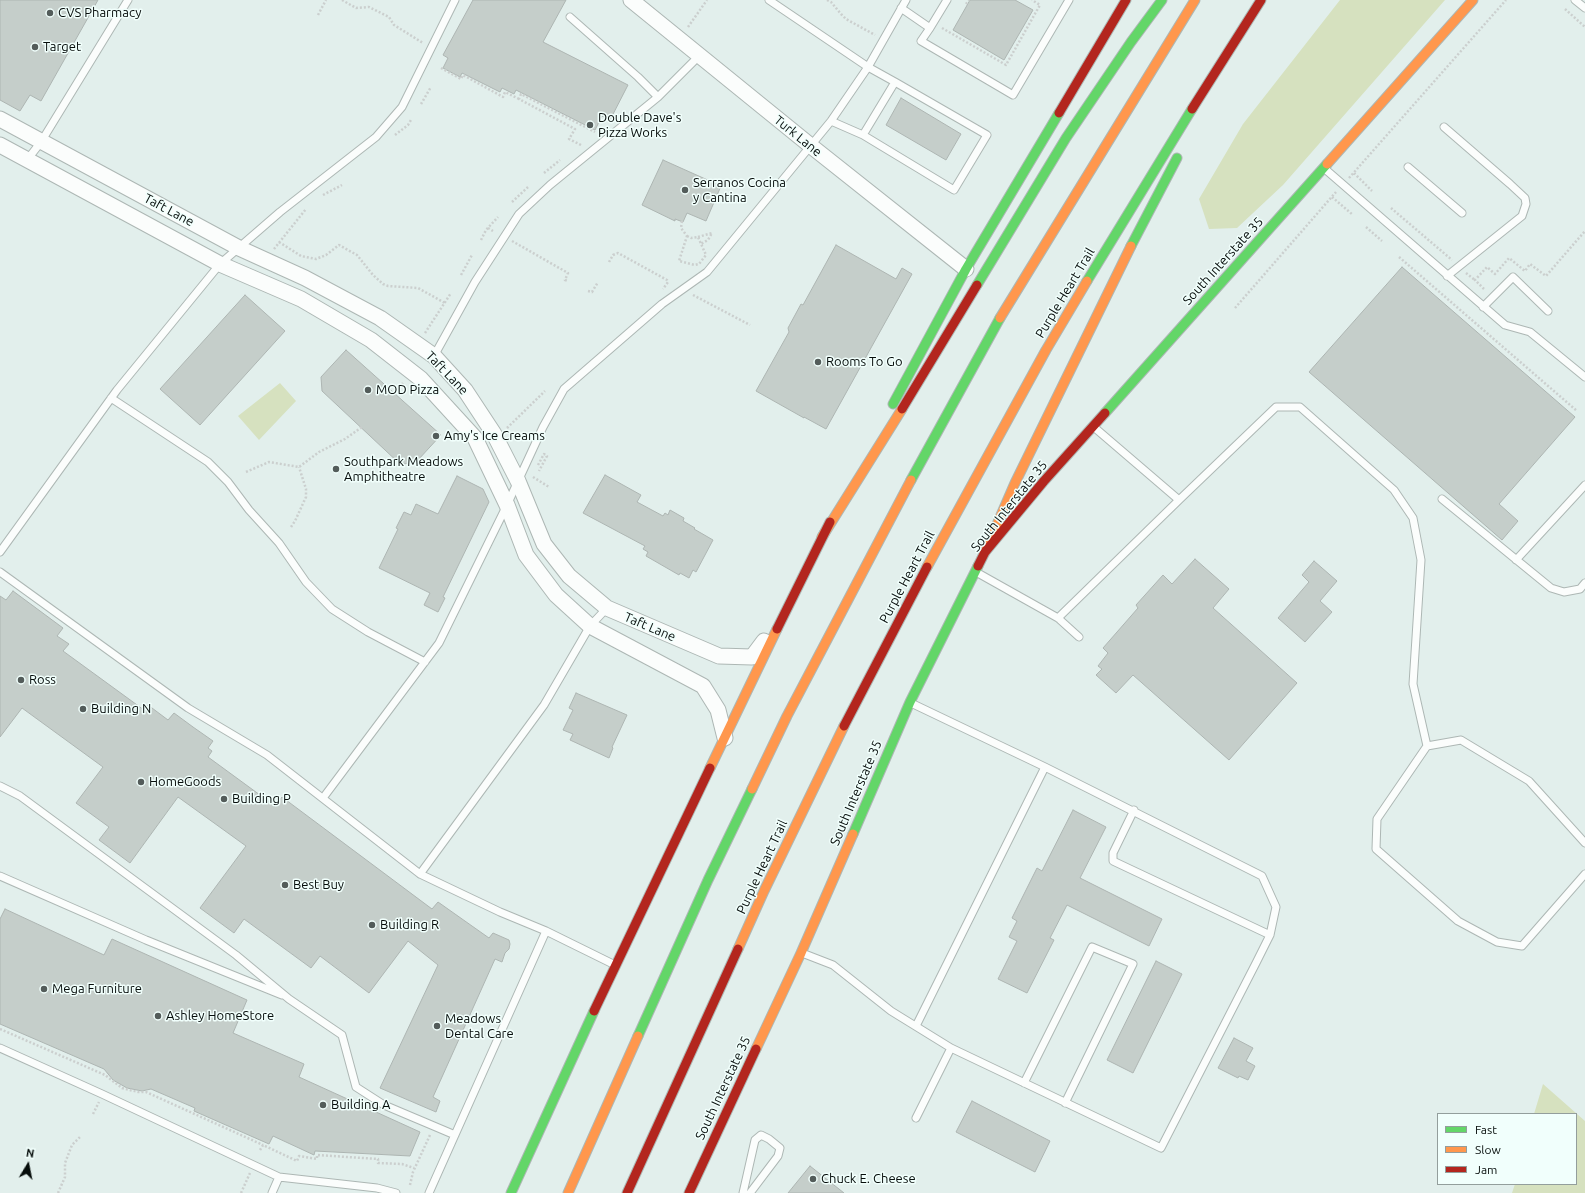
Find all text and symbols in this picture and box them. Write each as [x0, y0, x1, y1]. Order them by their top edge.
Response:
place label: CVS Pharmacy [58, 5, 141, 21]
marker: CVS Pharmacy [45, 8, 55, 18]
place label: Target [43, 39, 81, 55]
marker: Target [30, 42, 40, 52]
place label: Double Dave's Pizza Works [598, 110, 681, 141]
street label: Turk Lane [771, 112, 825, 160]
marker: Double Dave's Pizza Works [585, 120, 595, 130]
place label: Serranos Cocina y Cantina [693, 175, 786, 206]
marker: Serranos Cocina y Cantina [680, 185, 690, 195]
street label: Taft Lane [141, 190, 197, 230]
street label: South Interstate 35 [1180, 214, 1266, 308]
street label: Purple Heart Trail [1032, 245, 1098, 341]
street label: Taft Lane [423, 348, 471, 398]
place label: Rooms To Go [826, 354, 903, 370]
marker: Rooms To Go [813, 357, 823, 367]
place label: MOD Pizza [376, 382, 439, 398]
marker: MOD Pizza [363, 385, 373, 395]
place label: Amy's Ice Creams [444, 428, 545, 444]
marker: Amy's Ice Creams [431, 431, 441, 441]
place label: Southpark Meadows Amphitheatre [344, 454, 463, 485]
street label: South Interstate 35 [968, 457, 1050, 555]
marker: Southpark Meadows Amphitheatre [331, 464, 341, 474]
street label: Purple Heart Trail [876, 528, 938, 626]
street label: Taft Lane [622, 609, 678, 645]
place label: Ross [29, 672, 56, 688]
marker: Ross [16, 675, 26, 685]
place label: Building N [91, 701, 151, 717]
marker: Building N [78, 704, 88, 714]
street label: South Interstate 35 [827, 738, 885, 848]
place label: HomeGoods [149, 774, 221, 790]
marker: HomeGoods [136, 777, 146, 787]
place label: Building P [232, 791, 291, 807]
marker: Building P [219, 794, 229, 804]
street label: Purple Heart Trail [733, 817, 791, 917]
place label: Best Buy [293, 877, 344, 893]
marker: Best Buy [280, 880, 290, 890]
place label: Building R [380, 917, 439, 933]
marker: Building R [367, 920, 377, 930]
place label: Mega Furniture [52, 981, 142, 997]
marker: Mega Furniture [39, 984, 49, 994]
place label: Ashley HomeStore [166, 1008, 274, 1024]
marker: Ashley HomeStore [153, 1011, 163, 1021]
place label: Meadows Dental Care [445, 1011, 514, 1042]
marker: Meadows Dental Care [432, 1021, 442, 1031]
street label: South Interstate 35 [692, 1034, 754, 1142]
place label: Building A [331, 1097, 390, 1113]
marker: Building A [318, 1100, 328, 1110]
legend [1437, 1113, 1577, 1185]
text: Fast [1475, 1123, 1497, 1136]
text: Slow [1475, 1143, 1501, 1156]
north arrow [8, 1145, 48, 1185]
text: N [25, 1147, 35, 1160]
text: Jam [1475, 1163, 1497, 1176]
place label: Chuck E. Cheese [821, 1171, 916, 1187]
marker: Chuck E. Cheese [808, 1174, 818, 1184]

